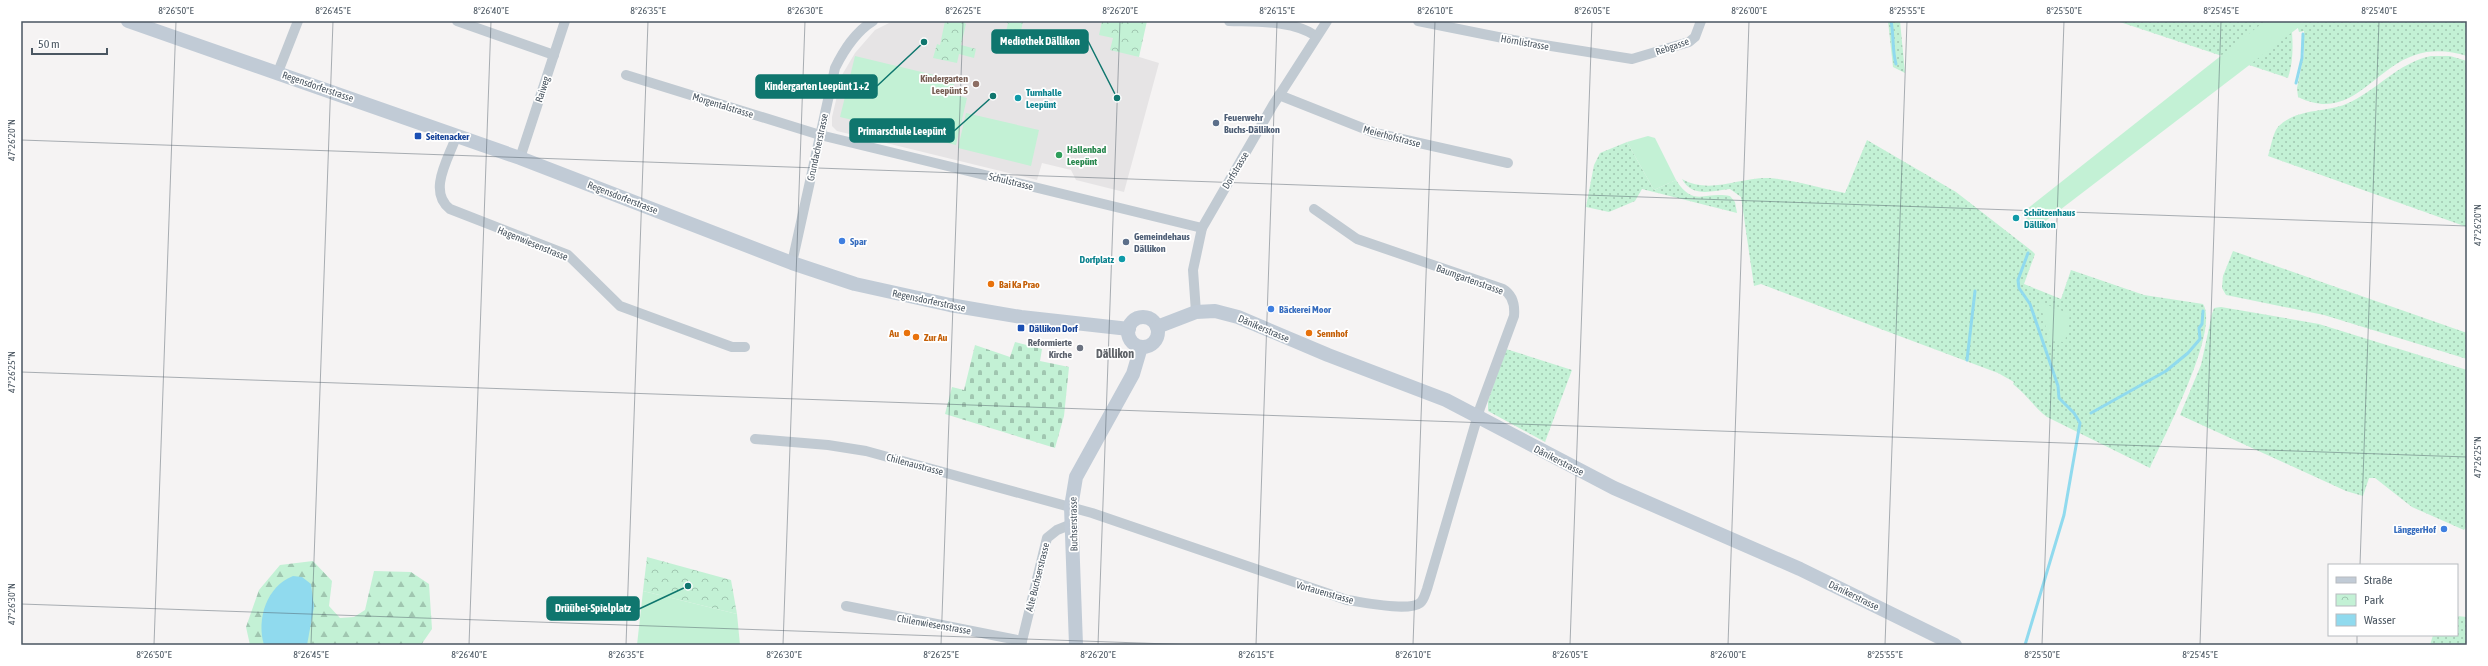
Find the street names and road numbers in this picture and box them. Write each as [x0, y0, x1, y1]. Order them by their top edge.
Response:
street label: Hörnlistrasse [1500, 33, 1550, 52]
street label: Rebgasse [1654, 35, 1691, 57]
street label: Regensdorferstrasse [281, 69, 355, 104]
street label: Raiweg [533, 74, 552, 104]
street label: Morgentalstrasse [691, 91, 755, 120]
street label: Grundacherstrasse [805, 112, 830, 182]
street label: Meierhofstrasse [1362, 124, 1422, 150]
street label: Dorfstrasse [1220, 149, 1251, 191]
street label: Schulstrasse [987, 171, 1035, 192]
street label: Regensdorferstrasse [586, 179, 660, 216]
street label: Hagenwiesenstrasse [496, 224, 570, 263]
street label: Baumgartenstrasse [1435, 262, 1505, 297]
street label: Regensdorferstrasse [891, 287, 967, 314]
street label: Dänikerstrasse [1237, 313, 1291, 344]
street label: Dänikerstrasse [1532, 443, 1586, 478]
street label: Chilenaustrasse [885, 452, 945, 477]
street label: Buchserstrasse [1068, 496, 1079, 551]
street label: Alte Buchserstrasse [1024, 541, 1051, 613]
street label: Vortauenstrasse [1295, 579, 1355, 606]
street label: Dänikerstrasse [1827, 579, 1881, 613]
street label: Chilenwiesenstrasse [896, 613, 972, 636]

